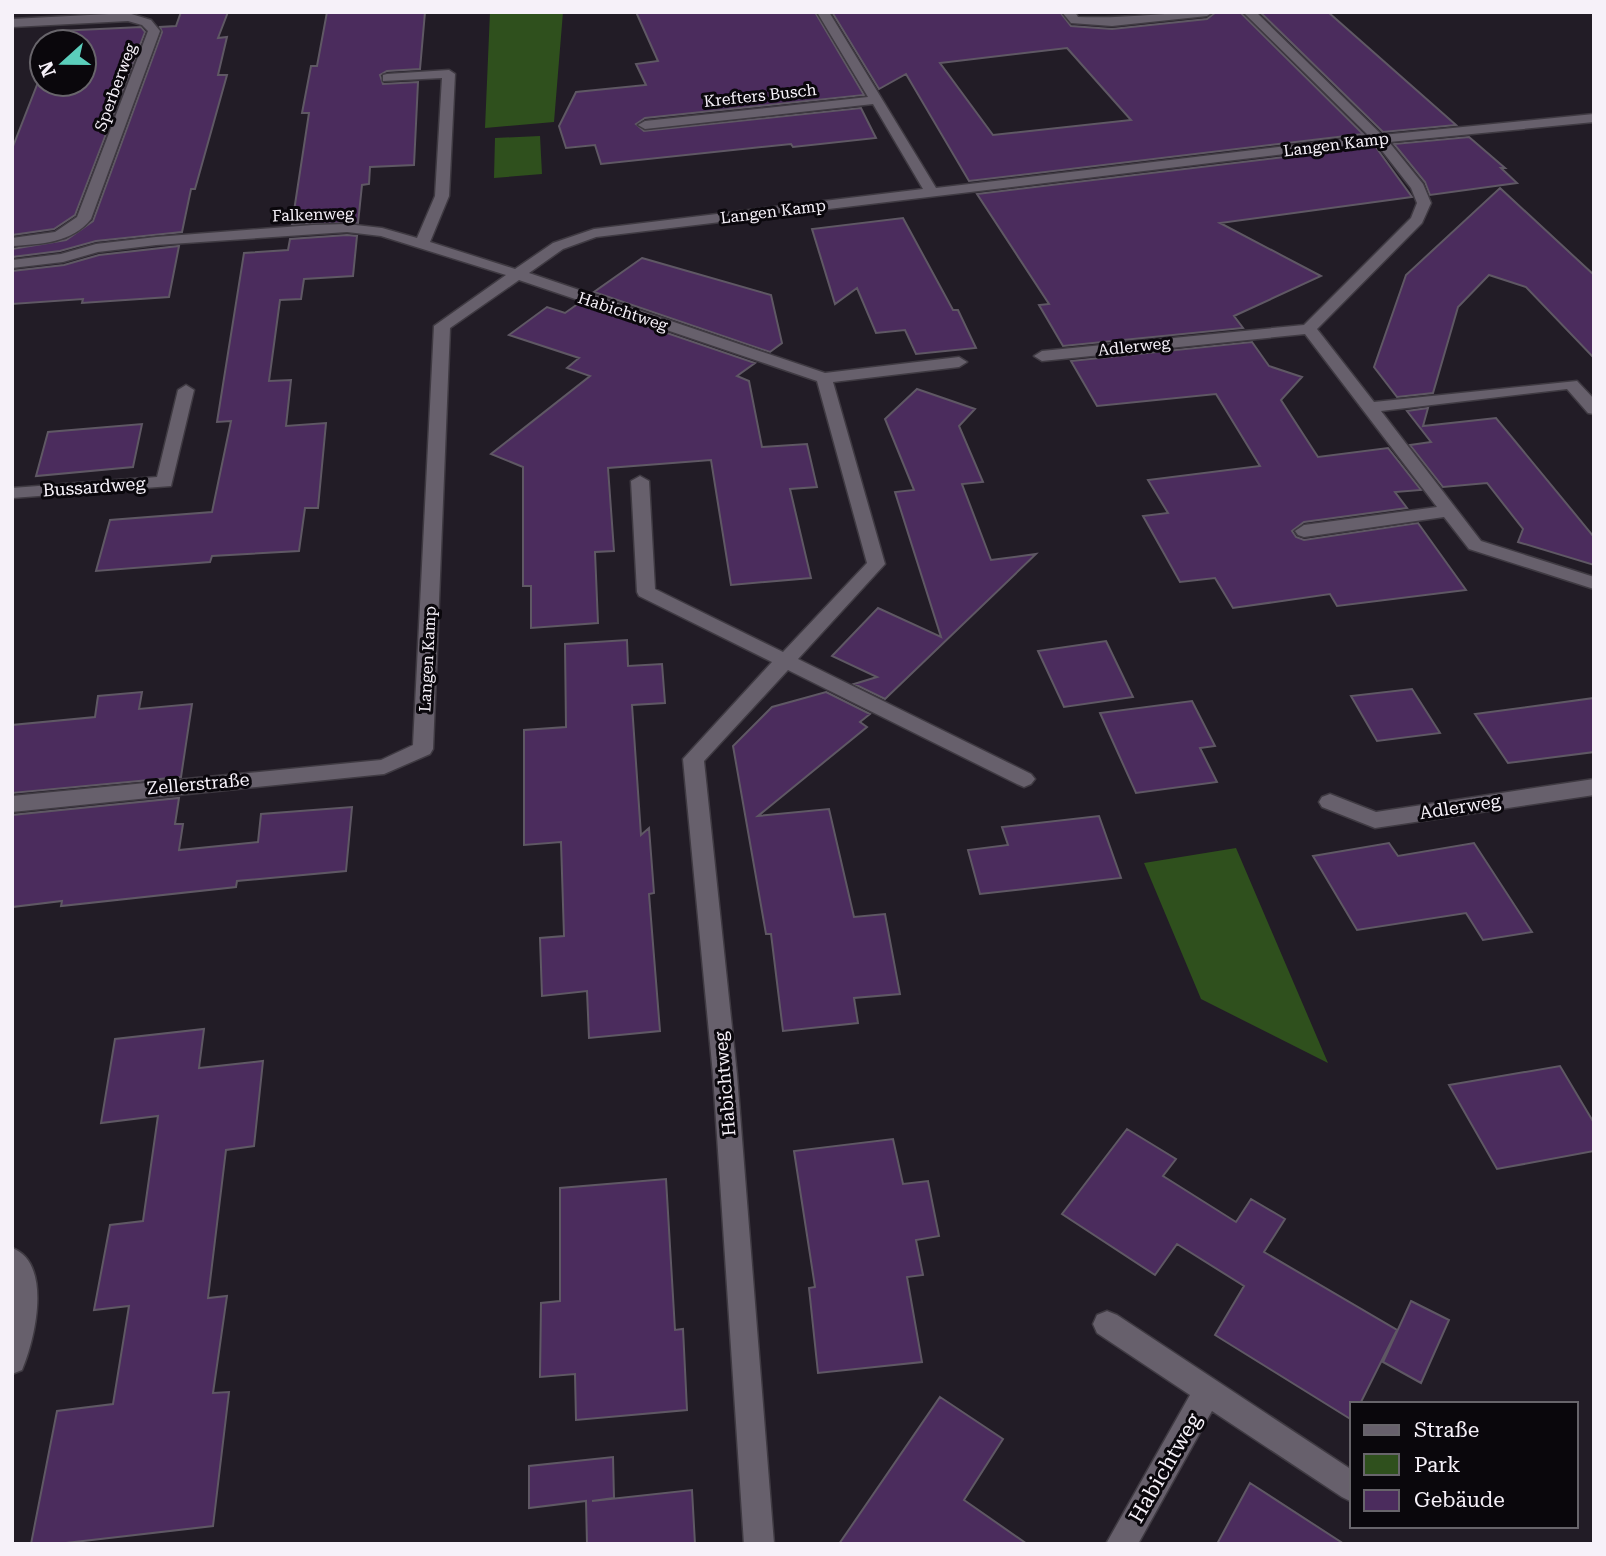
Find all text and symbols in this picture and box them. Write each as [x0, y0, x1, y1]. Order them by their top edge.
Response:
north arrow [28, 28, 98, 98]
street label: Sperberweg [91, 40, 141, 134]
text: N [34, 58, 61, 80]
street label: Krefters Busch [703, 80, 817, 111]
street label: Langen Kamp [1282, 129, 1390, 160]
street label: Langen Kamp [719, 196, 827, 227]
street label: Falkenweg [272, 204, 355, 225]
street label: Habichtweg [575, 288, 671, 335]
street label: Adlerweg [1097, 333, 1172, 360]
street label: Bussardweg [42, 472, 147, 501]
street label: Langen Kamp [415, 606, 440, 712]
street label: Zellerstraße [146, 769, 250, 798]
street label: Adlerweg [1418, 790, 1503, 823]
street label: Habichtweg [709, 1030, 740, 1137]
legend [1350, 1402, 1578, 1528]
street label: Habichtweg [1124, 1409, 1206, 1527]
text: Straße [1414, 1418, 1479, 1442]
text: Park [1414, 1453, 1460, 1477]
text: Gebäude [1414, 1488, 1505, 1512]

